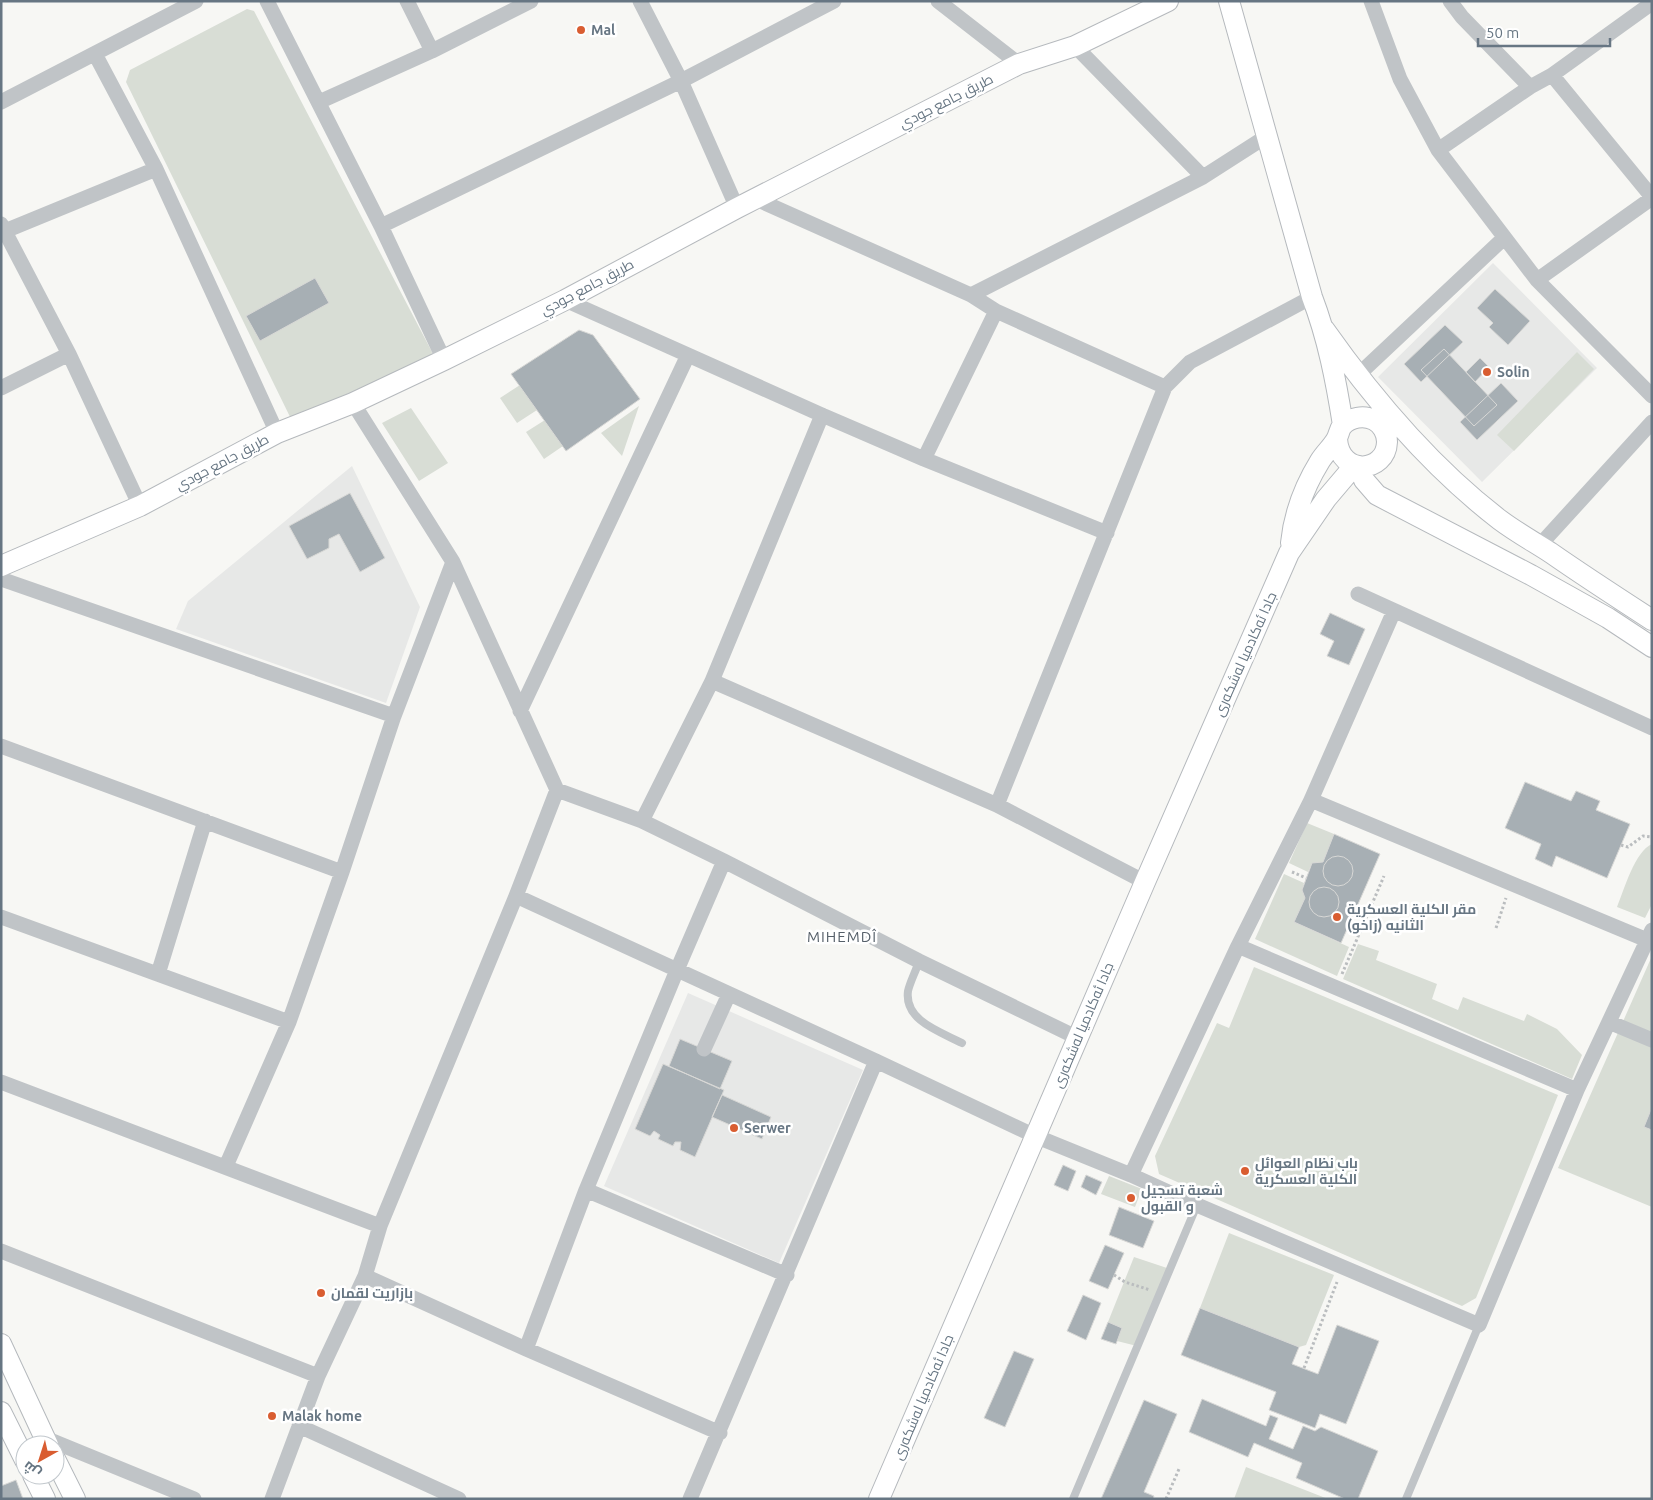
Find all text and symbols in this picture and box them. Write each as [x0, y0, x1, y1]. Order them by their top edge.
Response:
scale bar [1478, 15, 1610, 47]
place label: Mal [591, 22, 615, 38]
marker: Mal [575, 24, 587, 36]
text: 50 m [1486, 24, 1519, 41]
street label: طريق جامع جودي [896, 70, 997, 135]
street label: طريق جامع جودي [538, 256, 638, 322]
place label: Solin [1497, 364, 1530, 380]
marker: Solin [1481, 366, 1493, 378]
street label: طريق جامع جودي [173, 431, 273, 497]
street label: جادا ئه‌كادميا له‌شكه‌رى [1210, 589, 1280, 719]
place label: مقر الكلية العسكرية الثانيه (زاخو) [1347, 901, 1476, 934]
marker: مقر الكلية العسكرية الثانيه (زاخو) [1331, 911, 1343, 923]
district label: MIHEMDÎ [807, 928, 877, 945]
street label: جادا ئه‌كادميا له‌شكه‌رى [1049, 960, 1117, 1090]
place label: Serwer [744, 1120, 791, 1136]
marker: Serwer [728, 1122, 740, 1134]
place label: باب نظام العوائل الكلية العسكرية [1255, 1155, 1358, 1188]
marker: باب نظام العوائل الكلية العسكرية [1239, 1165, 1251, 1177]
place label: شعبة تسجيل و القبول [1141, 1182, 1223, 1215]
marker: شعبة تسجيل و القبول [1125, 1192, 1137, 1204]
place label: بازاريت لقمان [331, 1285, 413, 1302]
marker: بازاريت لقمان [315, 1287, 327, 1299]
street label: جادا ئه‌كادميا له‌شكه‌رى [889, 1332, 957, 1462]
place label: Malak home [282, 1408, 362, 1424]
marker: Malak home [266, 1410, 278, 1422]
north arrow [15, 1435, 65, 1485]
text: ش [20, 1457, 44, 1482]

